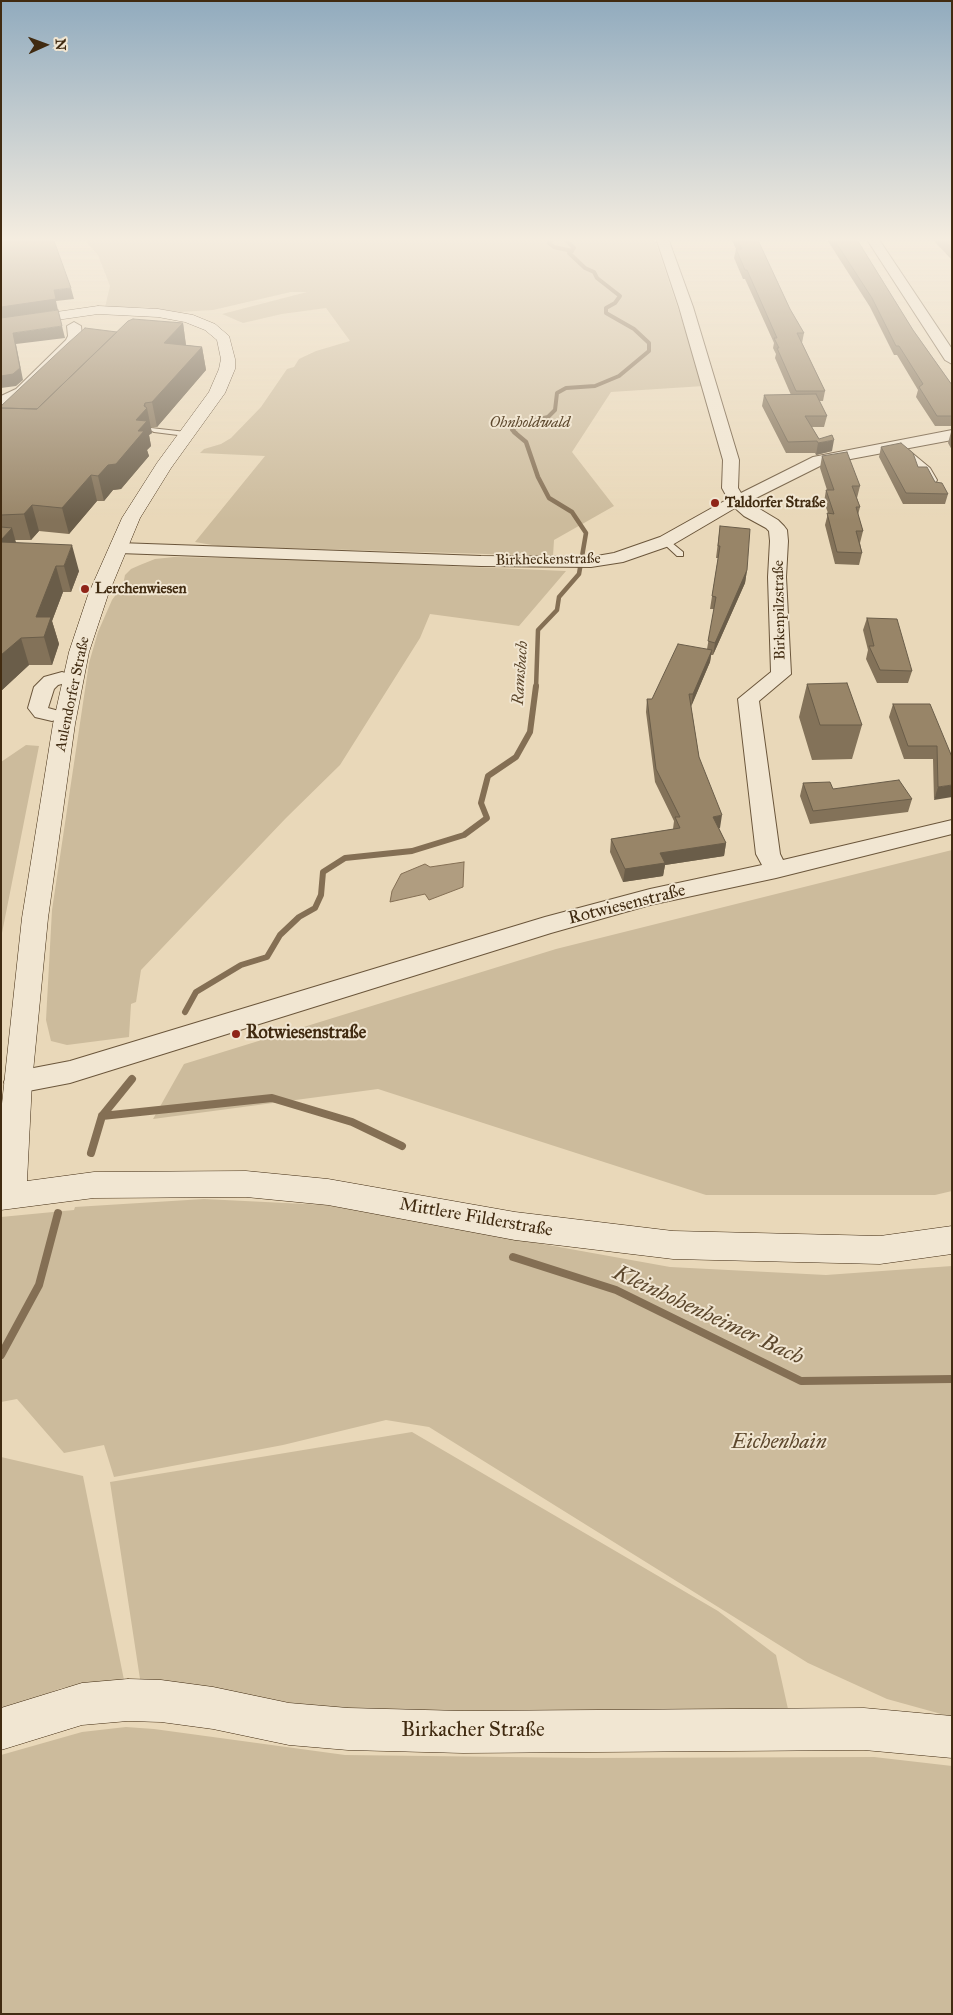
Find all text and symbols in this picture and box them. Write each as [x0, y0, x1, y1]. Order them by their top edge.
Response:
north arrow [20, 20, 70, 70]
text: N [52, 38, 69, 51]
park label: Ohnholdwald [490, 414, 570, 432]
place label: Taldorfer Straße [725, 494, 825, 512]
marker: Taldorfer Straße [709, 497, 721, 509]
street label: Birkheckenstraße [495, 550, 601, 570]
street label: Birkenpilzstraße [770, 560, 790, 660]
place label: Lerchenwiesen [95, 580, 187, 598]
marker: Lerchenwiesen [79, 583, 91, 595]
street label: Aulendorfer Straße [52, 635, 94, 753]
water label: Ramsbach [509, 640, 533, 706]
street label: Rotwiesenstraße [566, 880, 688, 930]
place label: Rotwiesenstraße [246, 1023, 366, 1045]
marker: Rotwiesenstraße [230, 1028, 242, 1040]
street label: Mittlere Filderstraße [398, 1194, 554, 1242]
water label: Kleinhohenheimer Bach [609, 1260, 807, 1372]
park label: Eichenhain [731, 1430, 827, 1456]
street label: Birkacher Straße [401, 1718, 545, 1744]

